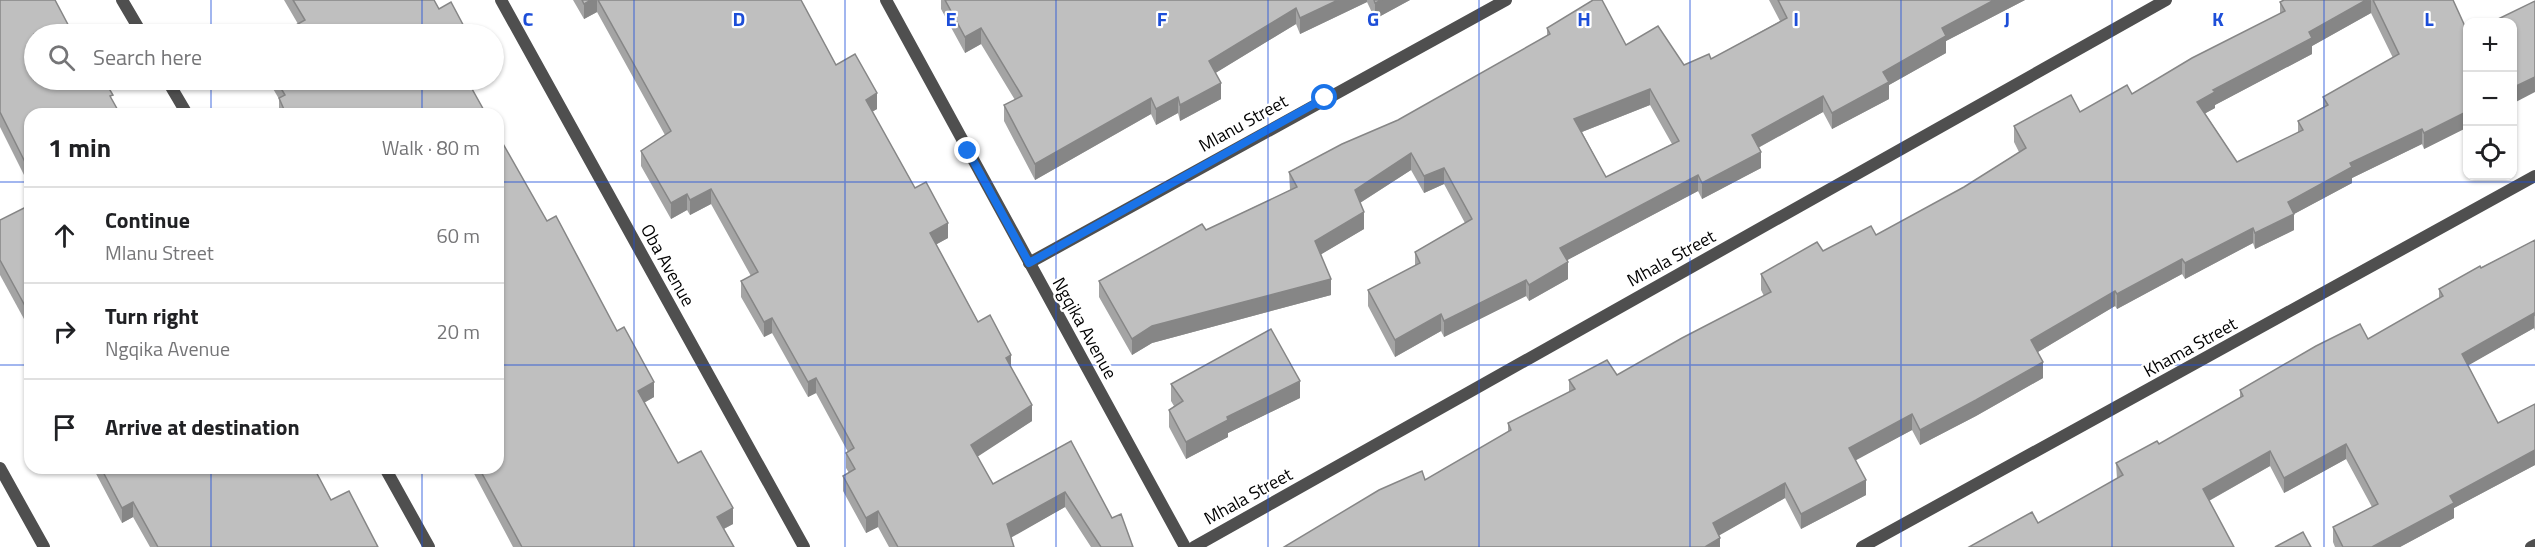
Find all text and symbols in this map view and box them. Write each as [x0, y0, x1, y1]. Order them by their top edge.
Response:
text: C [523, 3, 534, 34]
text: D [733, 3, 745, 34]
text: E [945, 3, 957, 34]
text: F [1157, 3, 1168, 34]
text: G [1367, 3, 1379, 34]
text: H [1577, 3, 1591, 34]
text: I [1793, 3, 1799, 34]
text: J [2004, 3, 2010, 34]
text: K [2212, 3, 2224, 34]
text: L [2424, 3, 2434, 34]
map controls [2463, 18, 2517, 180]
button: + [2463, 18, 2517, 72]
search box [24, 24, 504, 90]
text: Search here [93, 40, 202, 74]
icon: search [45, 41, 78, 74]
button: − [2463, 72, 2517, 126]
route start [1311, 84, 1337, 110]
street label: Mlanu Street [1194, 87, 1293, 159]
button: locate [2463, 126, 2517, 180]
text: 1 min [48, 128, 111, 167]
text: Walk · 80 m [382, 132, 480, 163]
route end [954, 137, 980, 163]
text: Continue [105, 203, 190, 237]
icon: ahead [48, 219, 81, 252]
street label: Oba Avenue [634, 219, 702, 311]
text: 60 m [436, 220, 480, 251]
street label: Mhala Street [1622, 222, 1721, 293]
text: Mlanu Street [105, 237, 214, 268]
street label: Ngqika Avenue [1046, 272, 1124, 384]
text: Turn right [105, 299, 199, 333]
street label: Khama Street [2138, 310, 2242, 384]
icon: right [48, 315, 81, 348]
text: 20 m [436, 316, 480, 347]
text: Ngqika Avenue [105, 333, 230, 364]
text: Arrive at destination [105, 410, 300, 444]
icon: arrive [48, 411, 81, 444]
street label: Mhala Street [1199, 460, 1298, 531]

